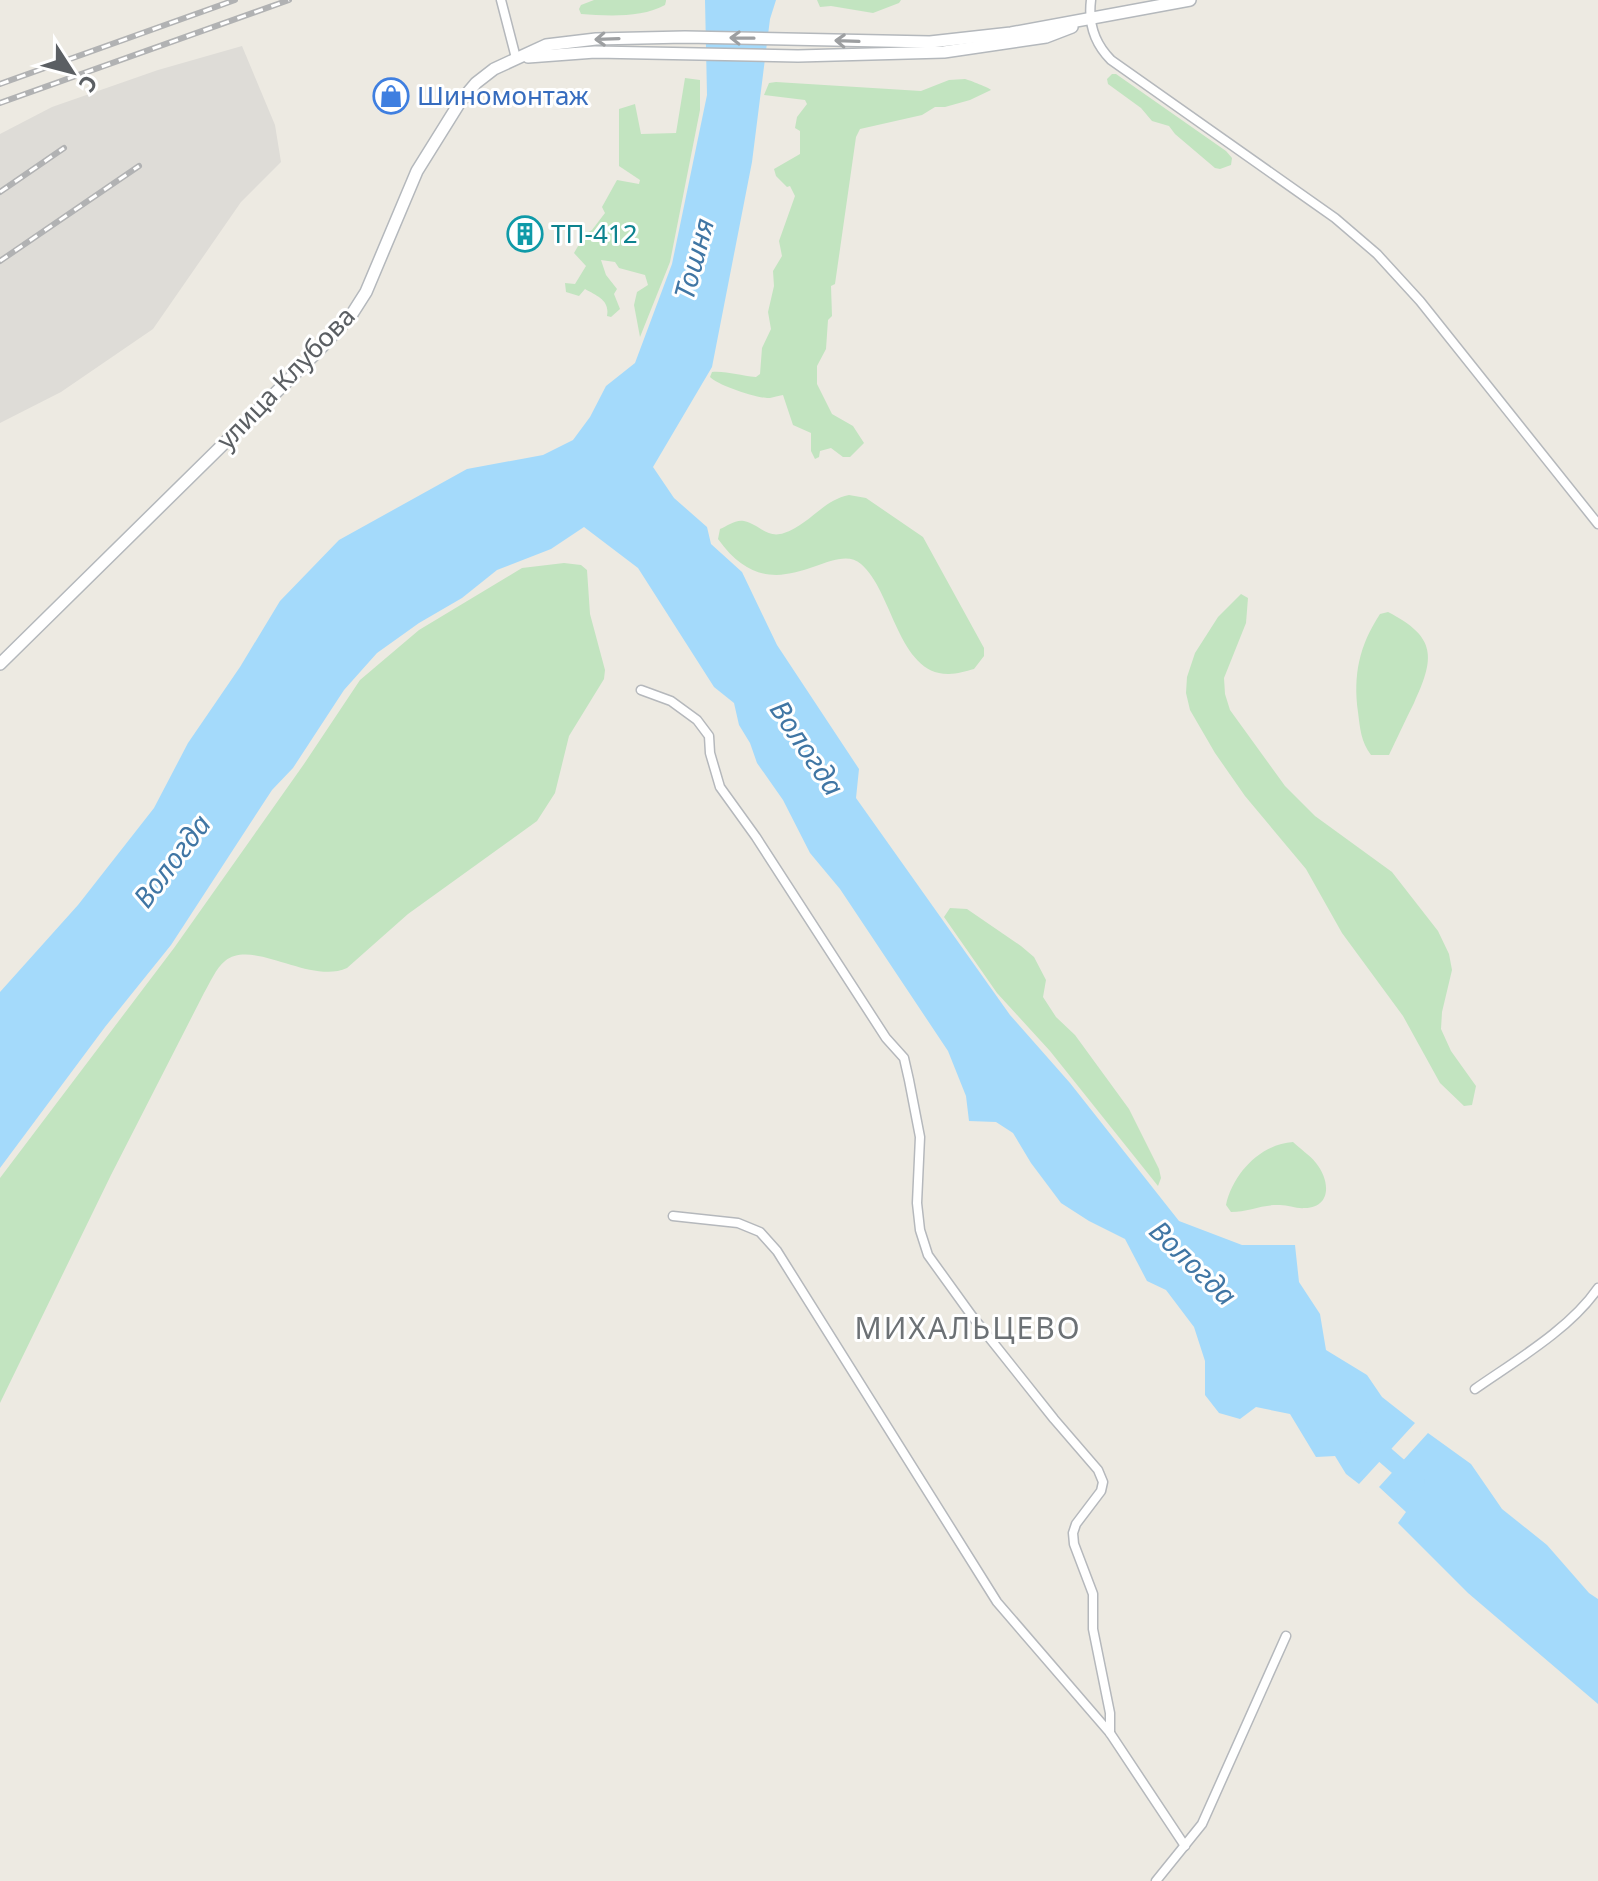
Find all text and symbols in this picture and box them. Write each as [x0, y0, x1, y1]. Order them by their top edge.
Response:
one-way arrow [729, 30, 756, 46]
one-way arrow [594, 31, 621, 46]
north arrow [32, 32, 112, 112]
one-way arrow [834, 34, 861, 49]
text: С [73, 70, 105, 99]
shop icon: Шиномонтаж [372, 77, 410, 115]
place label: Шиномонтаж [417, 77, 589, 113]
water label: Тошня [664, 214, 722, 304]
building icon: ТП-412 [506, 215, 544, 253]
place label: ТП-412 [551, 215, 638, 251]
street label: улица Клубова [208, 298, 363, 456]
water label: Вологда [762, 692, 854, 803]
water label: Вологда [124, 806, 219, 915]
water label: Вологда [1142, 1211, 1246, 1313]
district label: МИХАЛЬЦЕВО [854, 1307, 1082, 1348]

